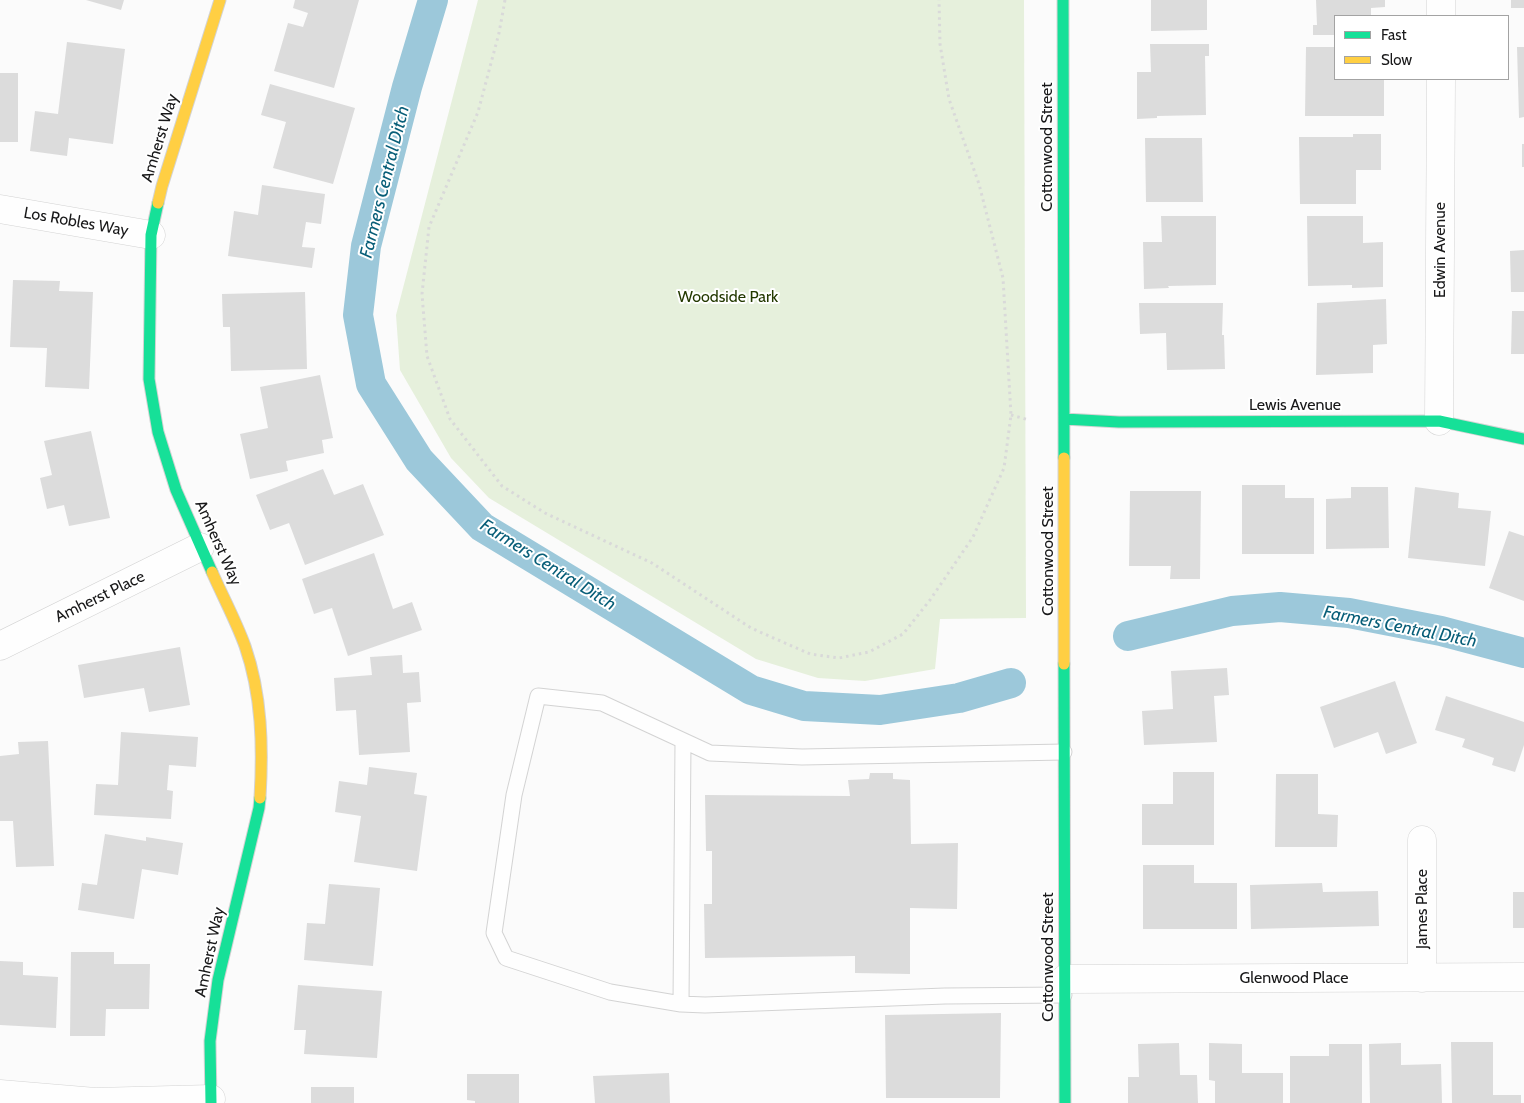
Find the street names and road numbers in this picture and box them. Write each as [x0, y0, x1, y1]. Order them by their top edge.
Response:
street label: Cottonwood Street [1037, 82, 1057, 212]
street label: Amherst Way [137, 92, 183, 184]
street label: Edwin Avenue [1430, 202, 1450, 298]
street label: Los Robles Way [22, 203, 130, 241]
street label: Lewis Avenue [1249, 395, 1341, 415]
street label: Cottonwood Street [1038, 486, 1058, 616]
street label: Amherst Way [191, 497, 245, 589]
street label: Amherst Place [52, 567, 148, 627]
street label: James Place [1412, 869, 1432, 949]
street label: Cottonwood Street [1038, 892, 1058, 1022]
street label: Amherst Way [191, 905, 229, 999]
street label: Glenwood Place [1240, 968, 1348, 988]

